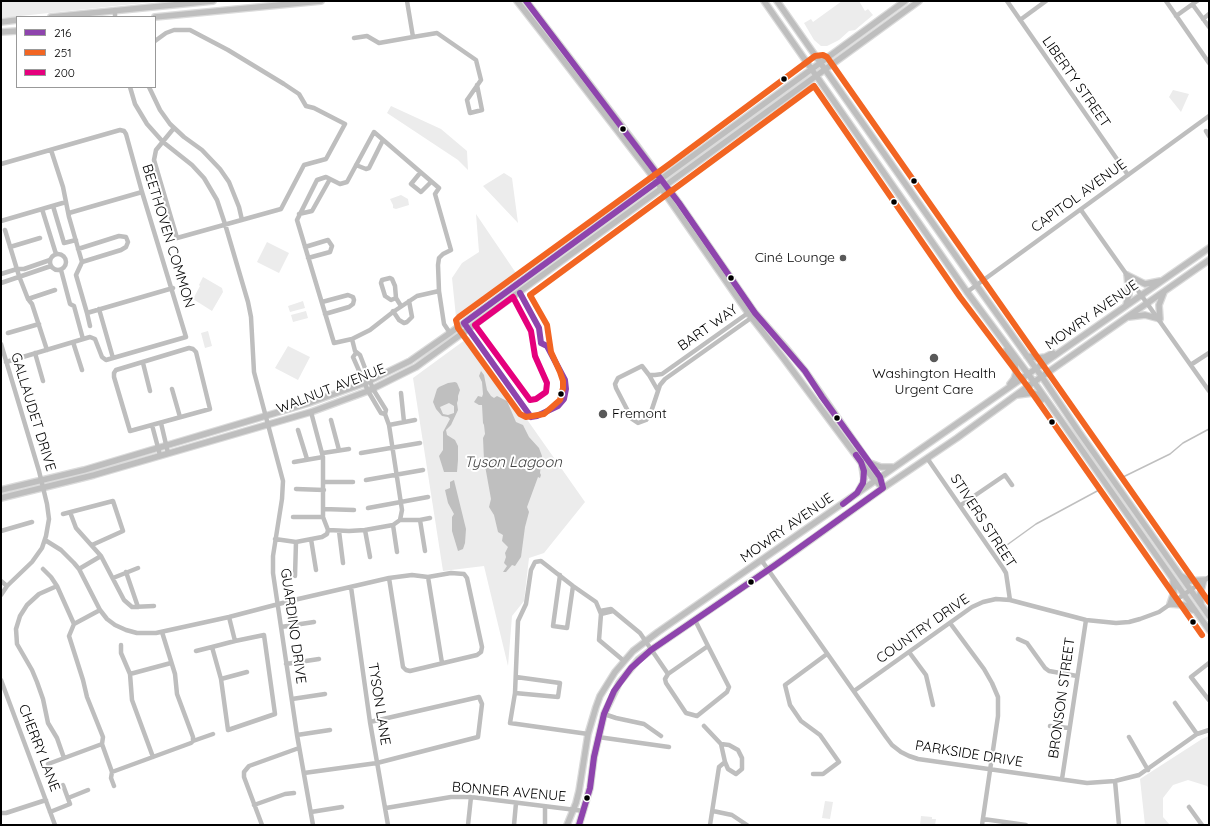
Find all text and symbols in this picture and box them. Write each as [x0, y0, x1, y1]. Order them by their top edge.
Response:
legend [16, 16, 156, 88]
text: 216 [54, 25, 72, 40]
street label: LIBERTY STREET [1038, 33, 1114, 131]
text: 251 [54, 45, 72, 60]
text: 200 [54, 65, 75, 80]
unlabelled marker [779, 74, 789, 84]
unlabelled marker [618, 124, 628, 134]
street label: CAPITOL AVENUE [1028, 156, 1130, 236]
street label: BEETHOVEN COMMON [138, 162, 198, 310]
unlabelled marker [909, 176, 919, 186]
unlabelled marker [889, 197, 899, 207]
place label: Ciné Lounge [755, 250, 835, 266]
marker: Ciné Lounge [838, 253, 848, 263]
unlabelled marker [726, 273, 736, 283]
street label: MOWRY AVENUE [1042, 277, 1142, 353]
street label: BART WAY [675, 301, 741, 355]
street label: GALLAUDET DRIVE [7, 351, 59, 473]
marker: Washington Health Urgent Care [928, 352, 940, 364]
street label: WALNUT AVENUE [274, 360, 388, 418]
place label: Washington Health Urgent Care [872, 366, 996, 398]
unlabelled marker [556, 389, 566, 399]
place label: Fremont [612, 406, 667, 422]
marker: Fremont [597, 408, 609, 420]
unlabelled marker [832, 413, 842, 423]
unlabelled marker [1047, 417, 1057, 427]
water label: Tyson Lagoon [464, 453, 562, 471]
street label: STIVERS STREET [946, 471, 1020, 571]
street label: MOWRY AVENUE [737, 490, 837, 566]
street label: GUARDINO DRIVE [277, 567, 309, 685]
unlabelled marker [746, 577, 756, 587]
street label: COUNTRY DRIVE [873, 591, 973, 667]
unlabelled marker [1188, 617, 1198, 627]
street label: BRONSON STREET [1045, 636, 1079, 760]
street label: TYSON LANE [364, 662, 394, 746]
street label: CHERRY LANE [15, 702, 63, 794]
street label: PARKSIDE DRIVE [914, 737, 1024, 771]
street label: BONNER AVENUE [451, 779, 567, 805]
unlabelled marker [582, 793, 592, 803]

